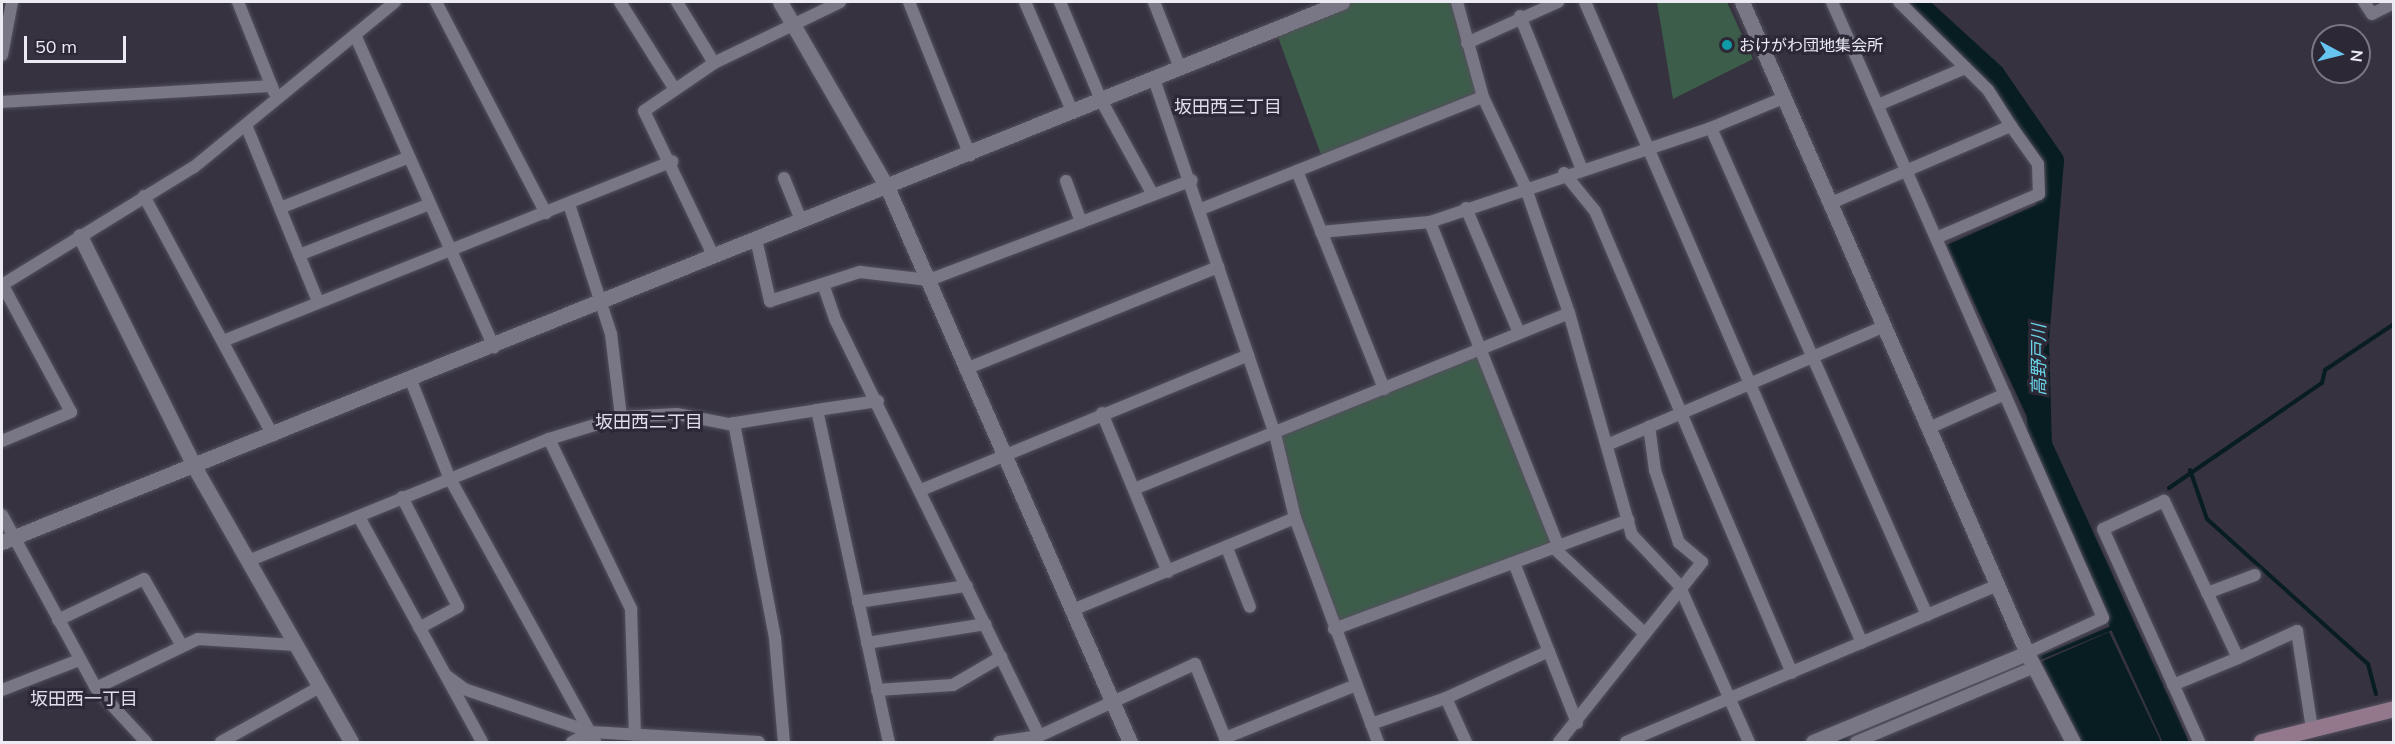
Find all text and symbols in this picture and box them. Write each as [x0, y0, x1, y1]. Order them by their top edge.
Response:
scale bar [27, 24, 129, 62]
north arrow [2311, 24, 2371, 84]
text: 50 m [35, 35, 77, 58]
place label: おけがわ団地集会所 [1739, 35, 1883, 55]
marker: おけがわ団地集会所 [1720, 38, 1734, 52]
text: N [2346, 49, 2368, 63]
district label: 坂田西三丁目 [1174, 96, 1282, 118]
water label: 高野戸川 [2028, 324, 2050, 396]
district label: 坂田西二丁目 [595, 411, 703, 433]
district label: 坂田西一丁目 [30, 688, 138, 710]

